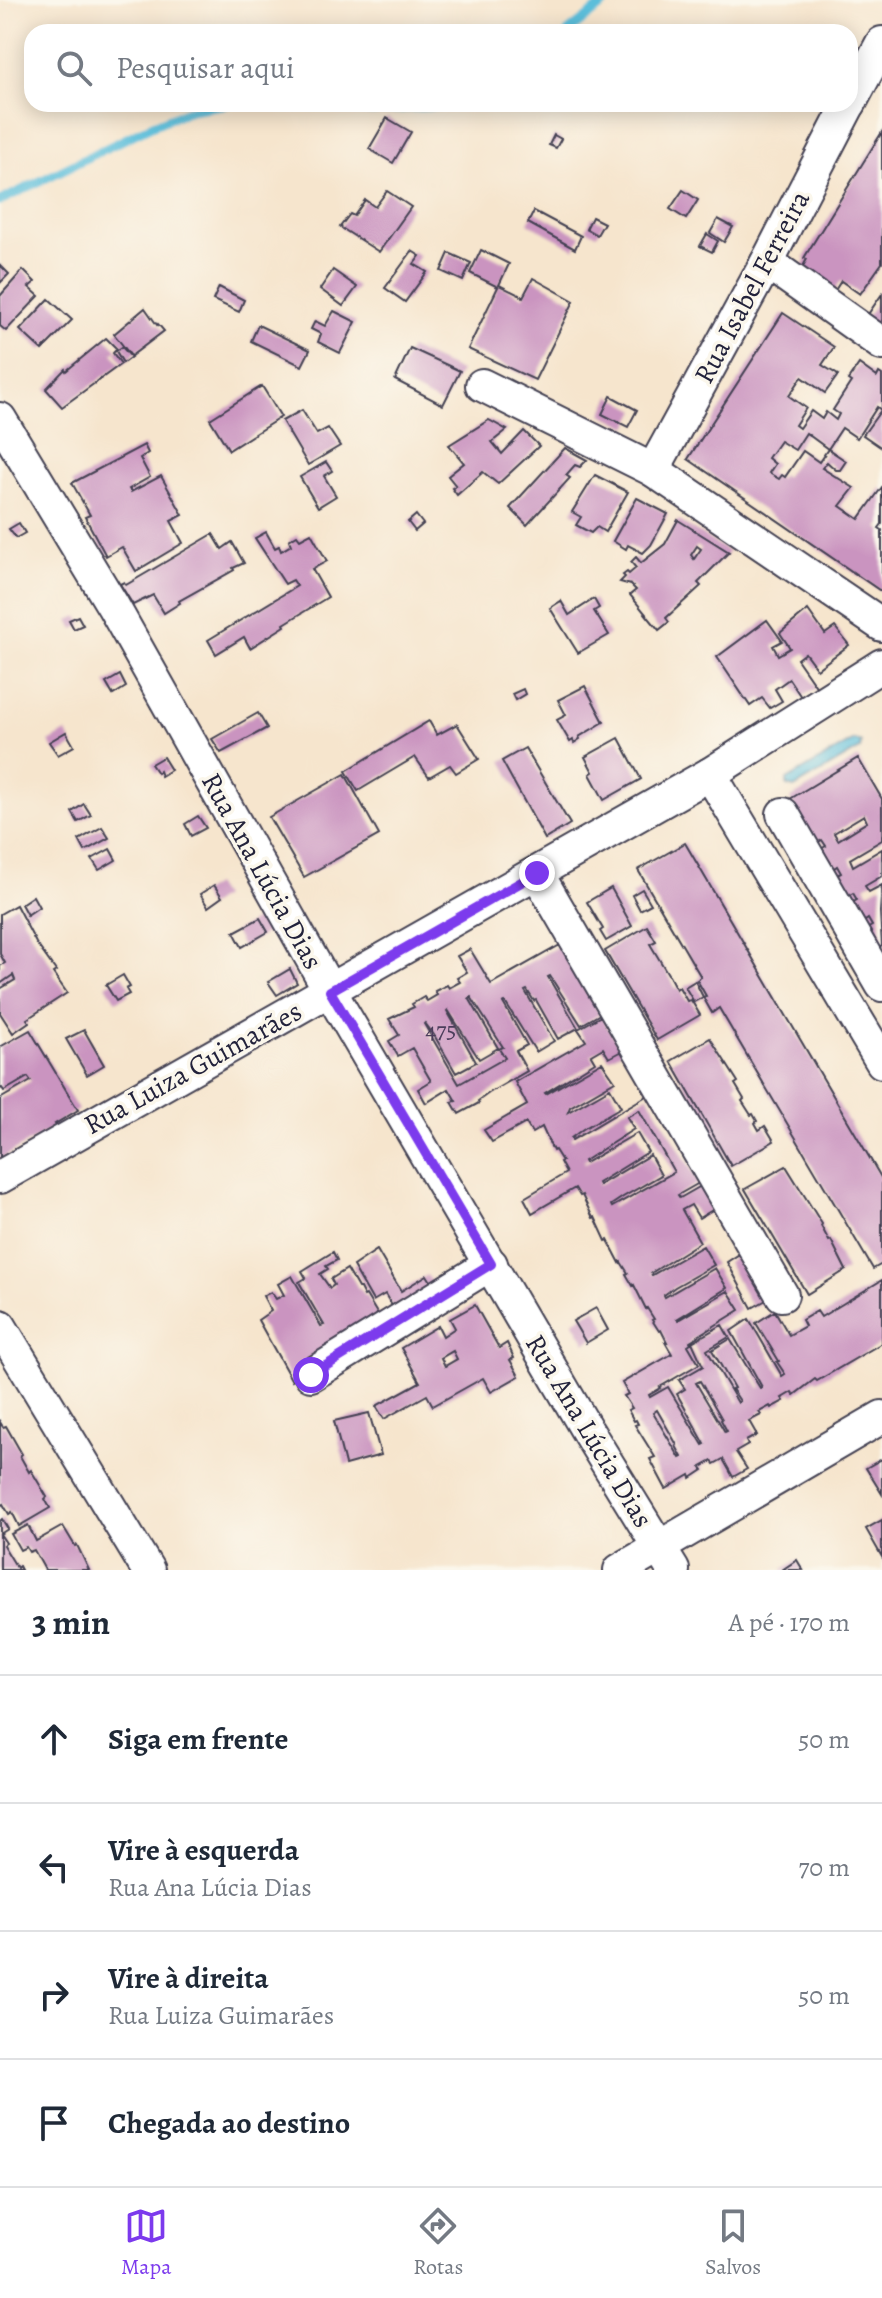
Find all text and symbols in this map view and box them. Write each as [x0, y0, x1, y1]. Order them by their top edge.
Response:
search box [24, 24, 858, 112]
icon: search [52, 46, 96, 90]
text: Pesquisar aqui [116, 48, 294, 88]
street label: Rua Isabel Ferreira [685, 184, 819, 390]
street label: Rua Ana Lúcia Dias [192, 766, 332, 976]
route end [519, 855, 555, 891]
street label: Rua Luiza Guimarães [77, 992, 309, 1144]
house number: 475 [425, 1014, 457, 1046]
street label: Rua Ana Lúcia Dias [516, 1327, 662, 1535]
route start [293, 1357, 329, 1393]
text: 3 min [32, 1599, 110, 1646]
text: A pé · 170 m [728, 1605, 850, 1640]
icon: ahead [32, 1717, 76, 1761]
text: Siga em frente [108, 1719, 288, 1759]
text: 50 m [798, 1722, 850, 1757]
text: Vire à esquerda [108, 1830, 299, 1870]
icon: left [32, 1845, 76, 1889]
text: 70 m [798, 1850, 850, 1885]
text: Rua Ana Lúcia Dias [108, 1870, 312, 1905]
text: Vire à direita [108, 1958, 269, 1998]
icon: right [32, 1973, 76, 2017]
text: 50 m [798, 1978, 850, 2013]
text: Rua Luiza Guimarães [108, 1998, 334, 2033]
icon: arrive [32, 2101, 76, 2145]
text: Chegada ao destino [108, 2103, 350, 2143]
tab: Mapa [121, 2204, 171, 2282]
tab: Rotas [413, 2204, 463, 2282]
tab: Salvos [705, 2204, 761, 2282]

